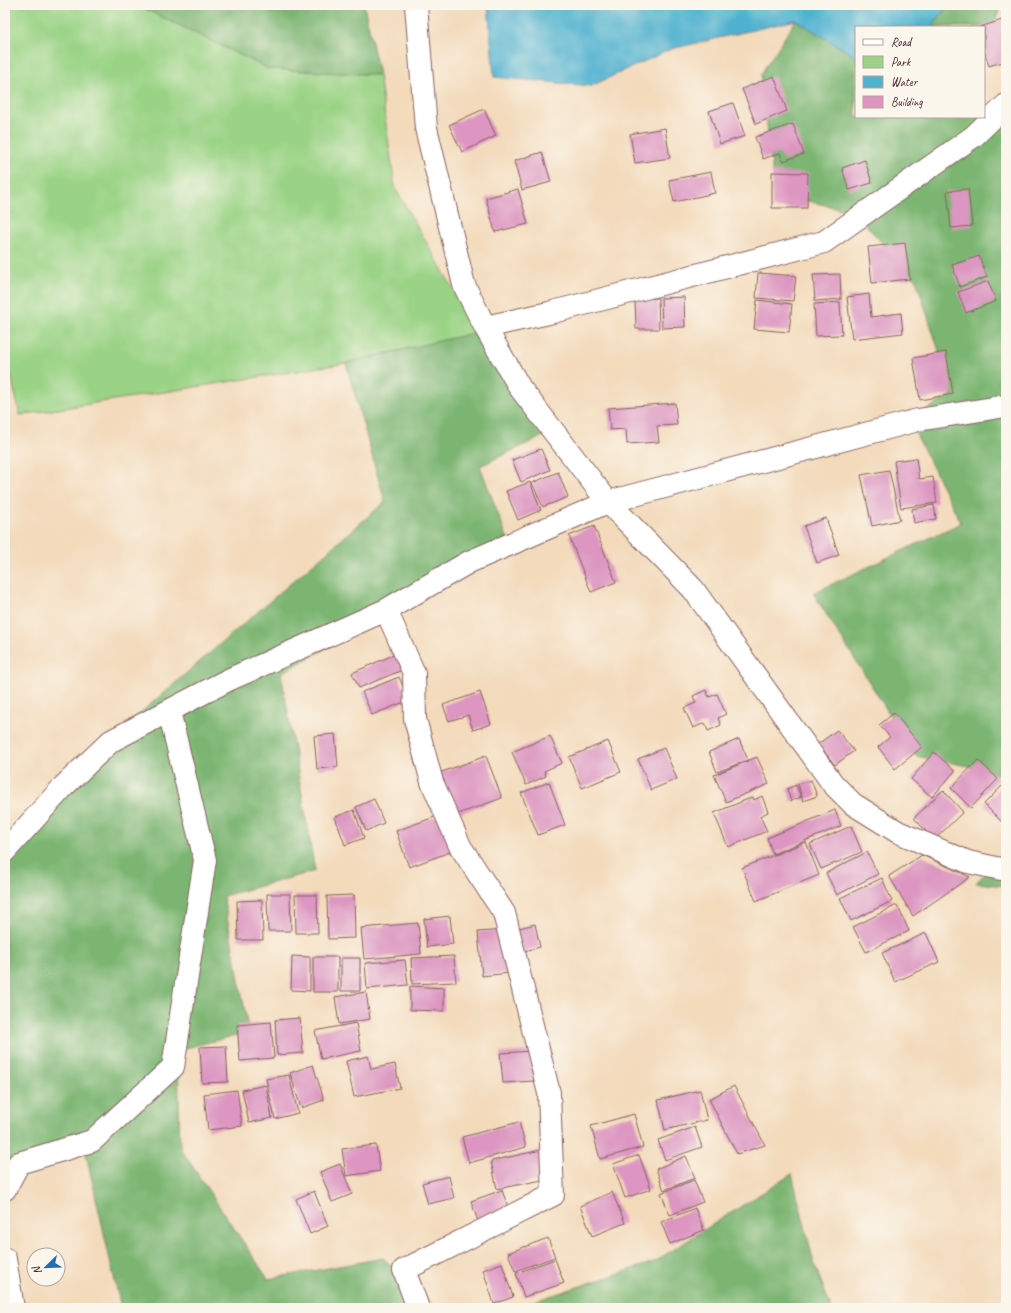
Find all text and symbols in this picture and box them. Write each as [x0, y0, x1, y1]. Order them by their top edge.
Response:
legend [855, 26, 985, 118]
text: Road [891, 34, 913, 50]
text: Park [891, 54, 912, 70]
text: Water [891, 74, 919, 90]
text: Building [891, 94, 923, 110]
north arrow [26, 1247, 66, 1287]
text: N [28, 1263, 45, 1277]

